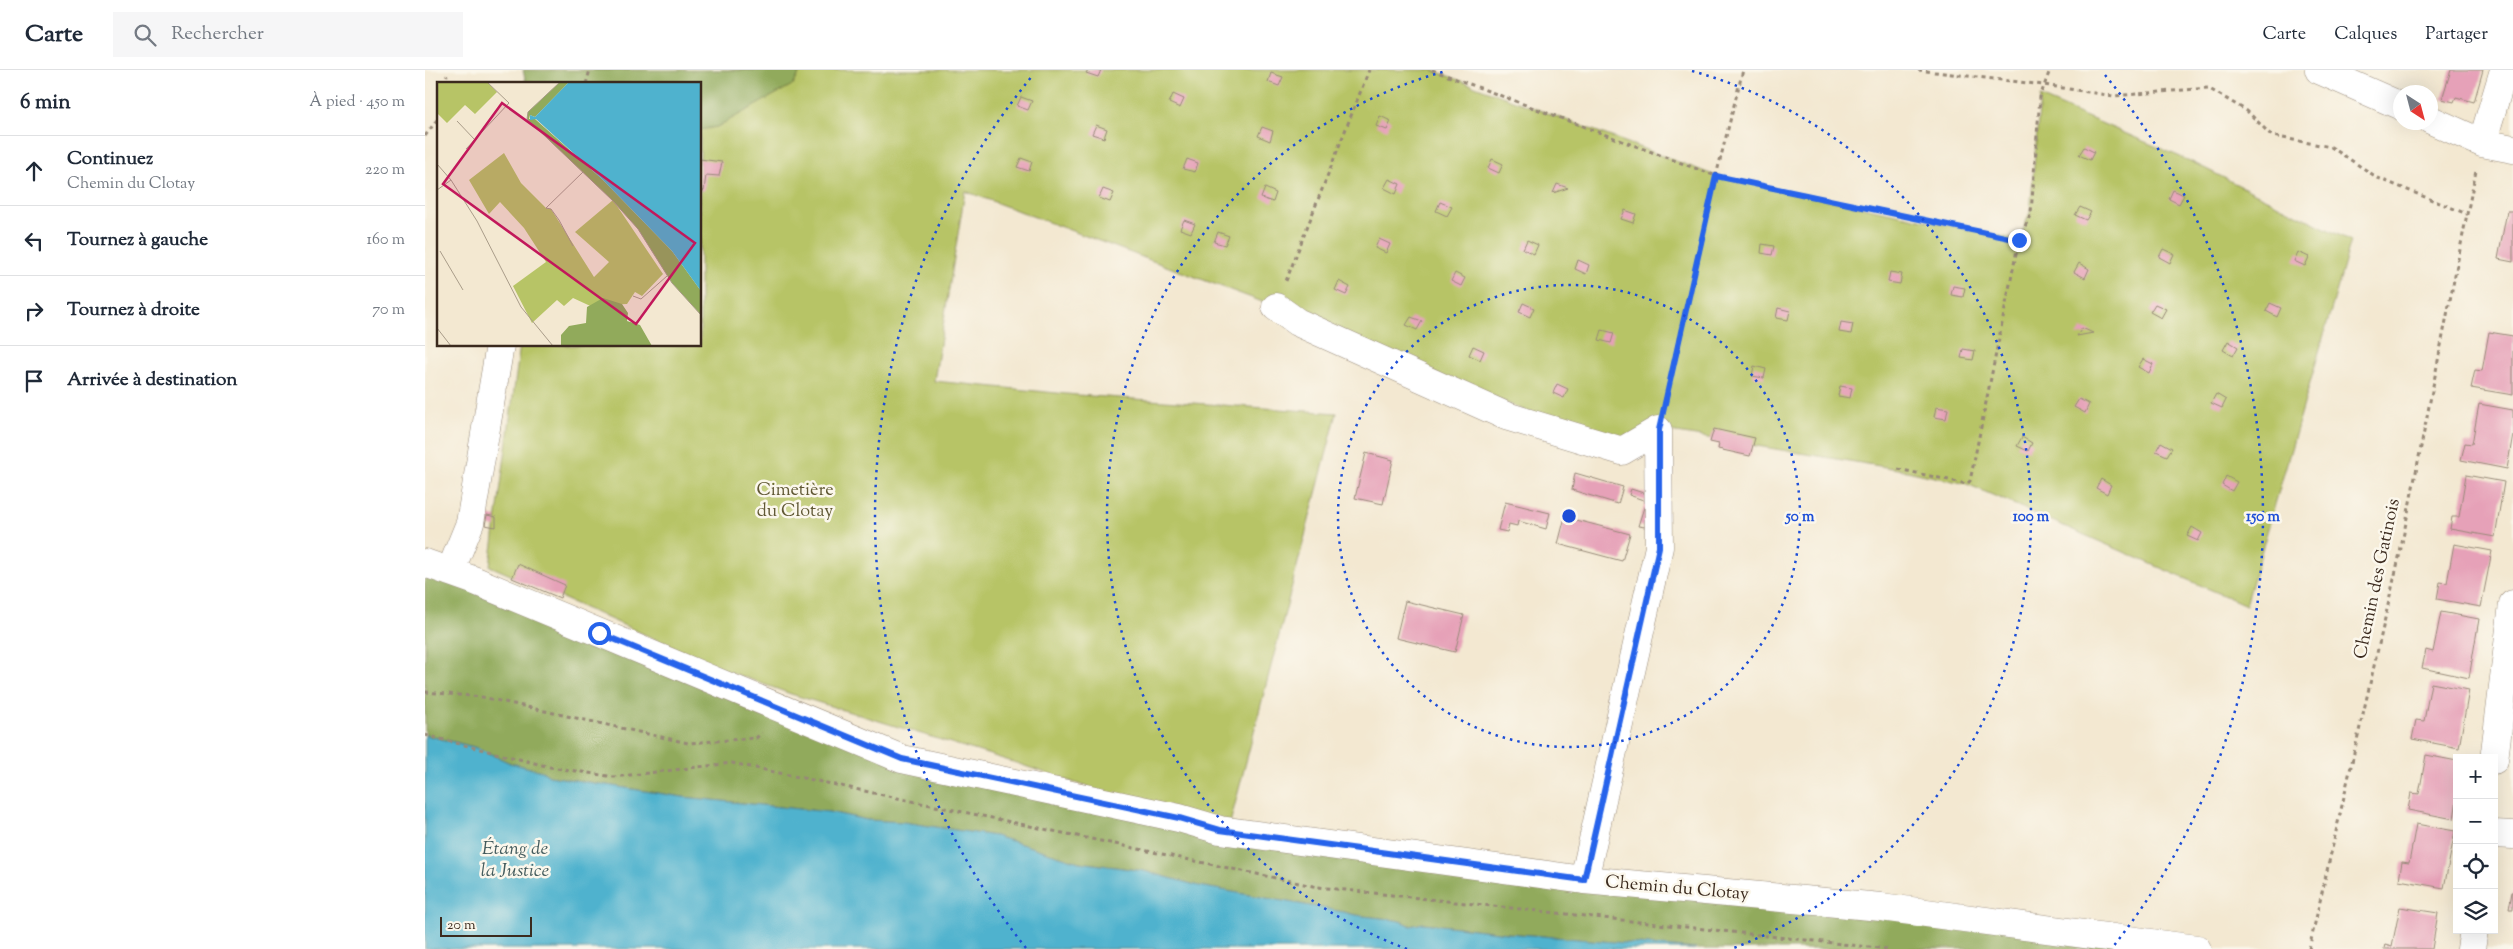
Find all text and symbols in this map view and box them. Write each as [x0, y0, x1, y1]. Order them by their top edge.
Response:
search box [113, 12, 463, 57]
text: Carte [25, 18, 83, 52]
icon: search [131, 21, 159, 49]
text: Rechercher [171, 21, 264, 48]
text: Carte [2263, 22, 2306, 48]
text: Calques [2334, 22, 2397, 48]
text: Partager [2425, 22, 2488, 48]
inset map [437, 82, 701, 346]
north arrow [2393, 85, 2438, 130]
text: 6 min [20, 88, 71, 118]
text: À pied · 450 m [309, 91, 405, 114]
text: Continuez [67, 146, 153, 173]
icon: ahead [20, 157, 48, 185]
text: 220 m [365, 159, 405, 182]
text: Chemin du Clotay [67, 173, 195, 196]
icon: left [20, 227, 48, 255]
text: Tournez à gauche [67, 227, 208, 254]
text: 160 m [367, 229, 405, 252]
route end [2008, 229, 2031, 252]
icon: right [20, 297, 48, 325]
text: Tournez à droite [67, 297, 200, 324]
text: 70 m [372, 299, 405, 322]
icon: arrive [20, 367, 48, 395]
text: Arrivée à destination [67, 367, 238, 394]
park label: Cimetière du Clotay [756, 478, 834, 525]
street label: Chemin des Gatinois [2348, 496, 2408, 662]
centre of rings [1560, 507, 1578, 525]
text: 50 m [1785, 507, 1815, 528]
text: 100 m [2013, 507, 2050, 528]
text: 150 m [2246, 507, 2280, 528]
route start [588, 622, 611, 645]
map controls [2453, 754, 2498, 934]
button: + [2453, 754, 2498, 799]
button: − [2453, 799, 2498, 844]
water label: Étang de la Justice [481, 836, 549, 885]
button: locate [2453, 844, 2498, 889]
street label: Chemin du Clotay [1604, 870, 1750, 908]
button: layers [2453, 889, 2498, 934]
scale bar [440, 914, 533, 937]
text: 20 m [447, 916, 476, 936]

